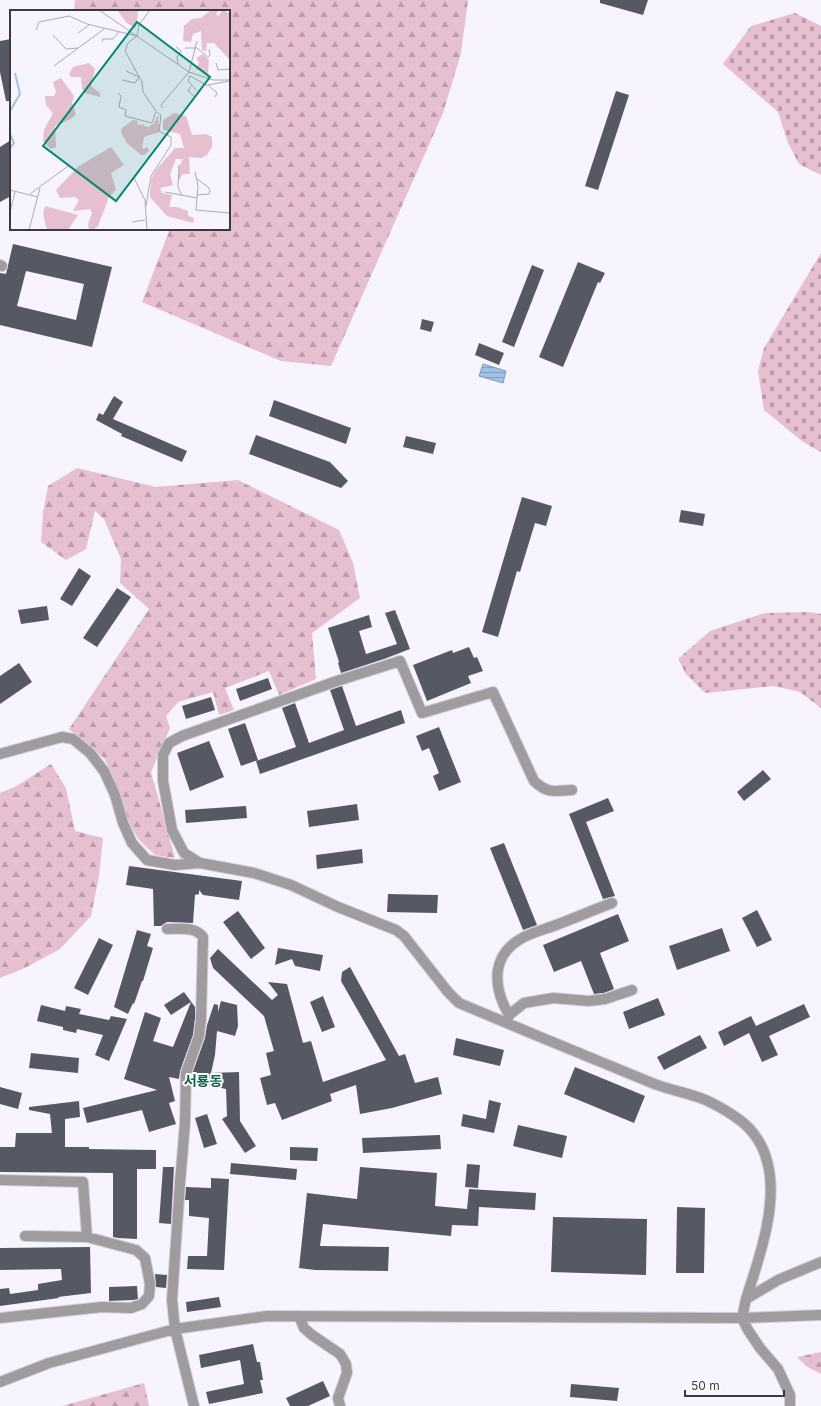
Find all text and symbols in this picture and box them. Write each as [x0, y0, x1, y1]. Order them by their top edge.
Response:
inset map [10, 10, 230, 230]
district label: 서룡동 [184, 1072, 222, 1089]
scale bar [685, 1372, 784, 1398]
text: 50 m [691, 1378, 720, 1393]

